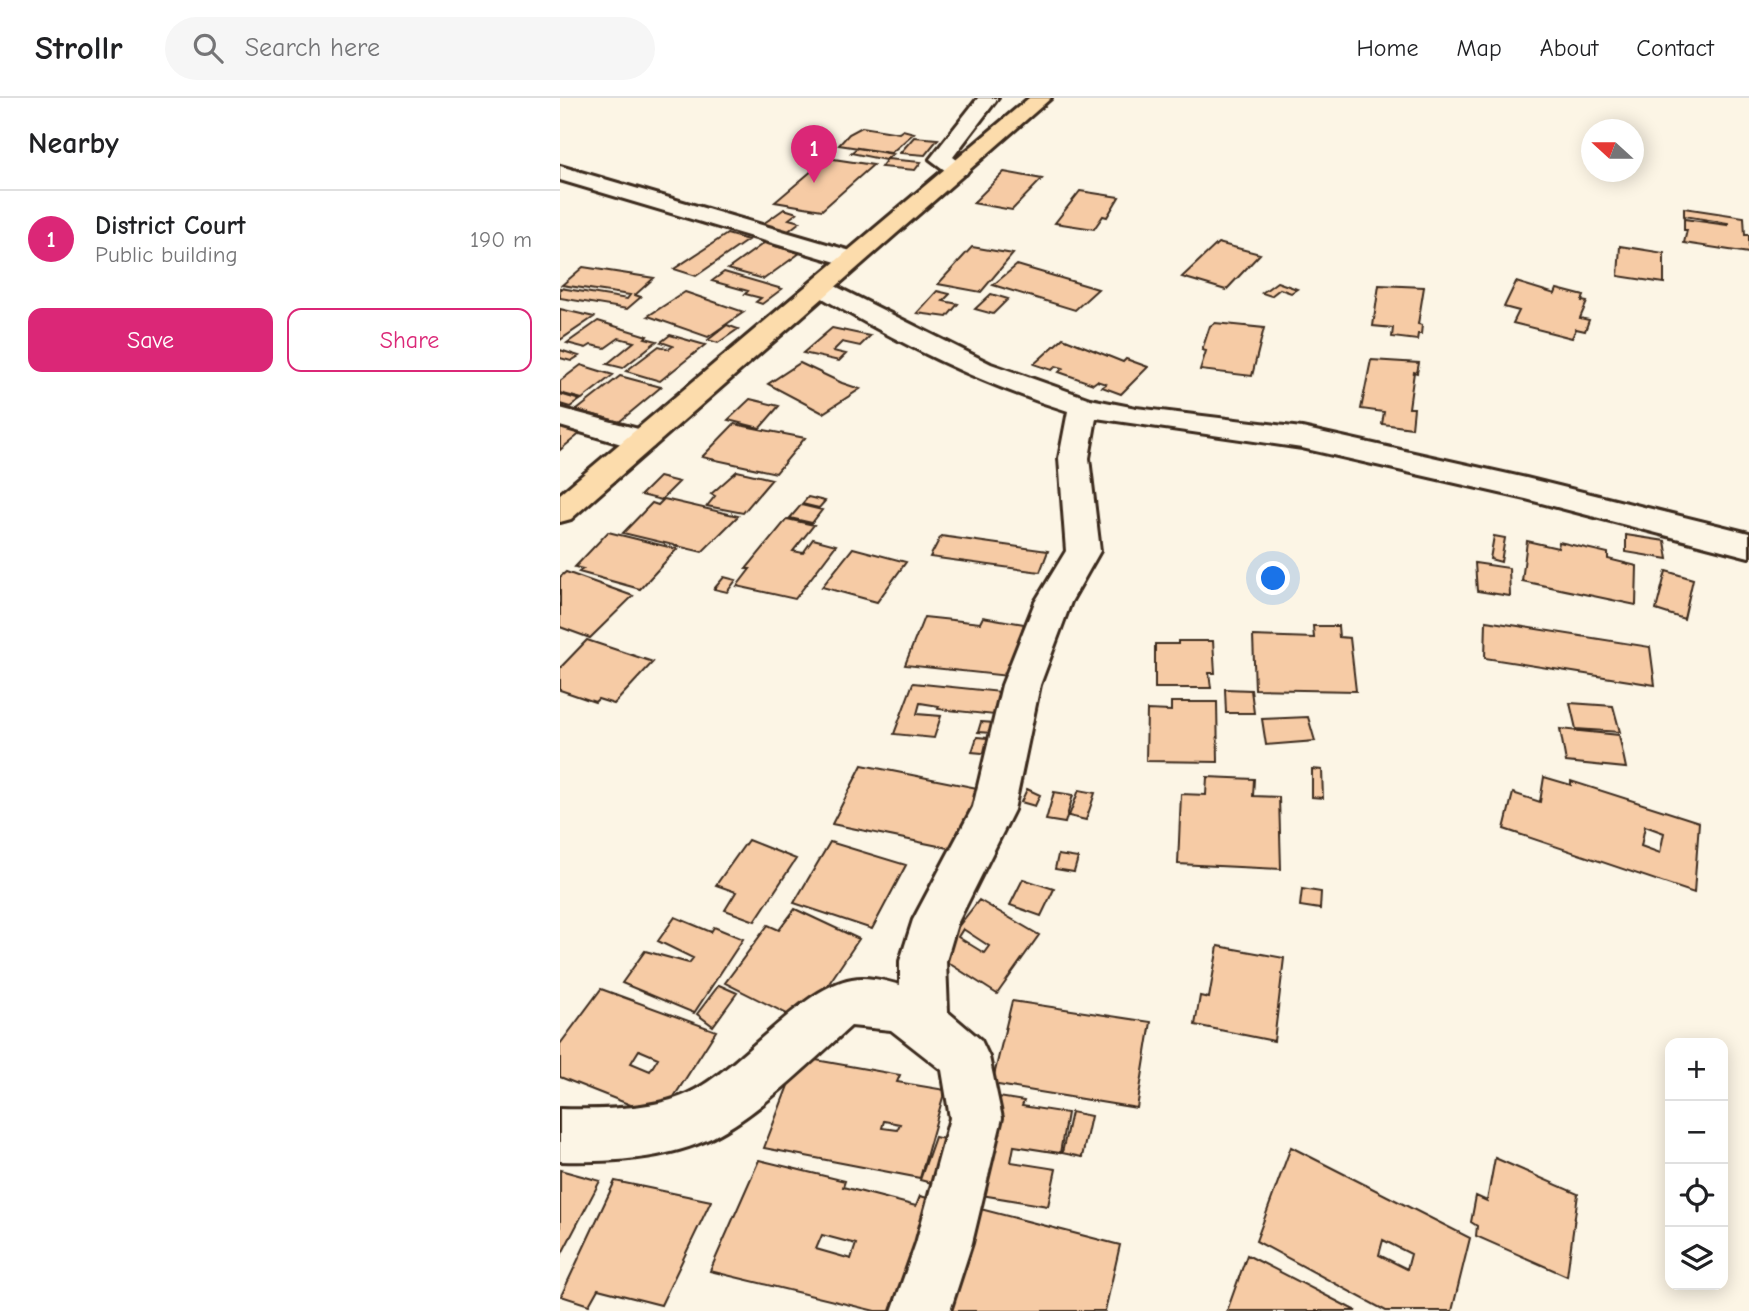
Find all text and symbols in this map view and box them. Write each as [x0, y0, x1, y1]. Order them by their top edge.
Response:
search box [165, 17, 655, 80]
text: Strollr [35, 29, 123, 67]
icon: search [189, 29, 227, 67]
text: Search here [245, 33, 380, 63]
text: Home [1357, 34, 1418, 62]
text: Map [1456, 34, 1502, 62]
text: About [1540, 34, 1598, 62]
text: Contact [1636, 34, 1714, 62]
north arrow [1581, 119, 1644, 182]
pin: 1 [791, 125, 837, 183]
text: Nearby [28, 126, 119, 161]
text: District Court [95, 211, 245, 241]
text: 1 [46, 226, 56, 253]
text: 190 m [470, 226, 532, 253]
text: Public building [95, 241, 238, 268]
button: Save [28, 308, 273, 372]
button: Share [287, 308, 532, 372]
your location [1256, 561, 1290, 595]
map controls [1665, 1038, 1728, 1290]
button: + [1665, 1038, 1728, 1101]
button: − [1665, 1101, 1728, 1164]
button: locate [1665, 1164, 1728, 1227]
button: layers [1665, 1227, 1728, 1290]

